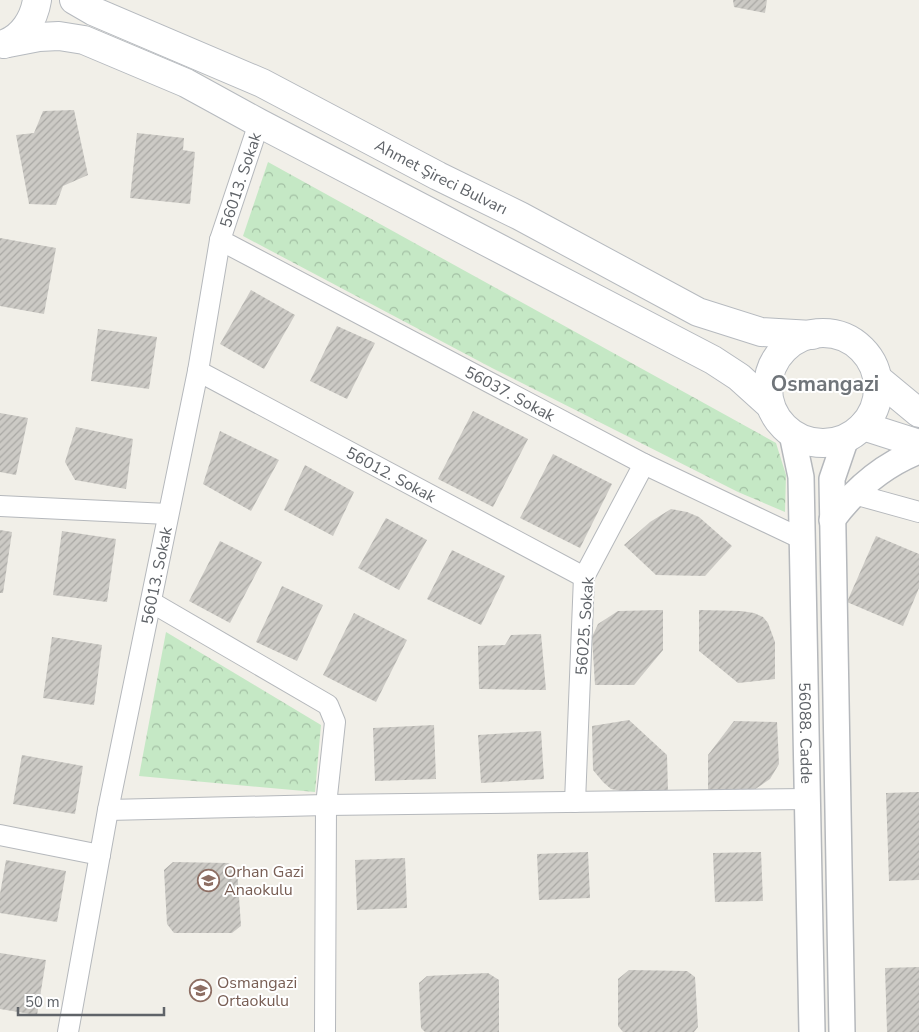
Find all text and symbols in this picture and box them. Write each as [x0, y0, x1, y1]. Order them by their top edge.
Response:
street label: 56013. Sokak [215, 129, 267, 231]
street label: Ahmet Şireci Bulvarı [371, 135, 511, 220]
street label: 56037. Sokak [461, 361, 559, 427]
district label: Osmangazi [771, 370, 879, 398]
street label: 56012. Sokak [342, 442, 440, 508]
street label: 56013. Sokak [136, 524, 178, 626]
street label: 56025. Sokak [571, 575, 599, 676]
street label: 56088. Cadde [793, 682, 817, 784]
place label: Orhan Gazi Anaokulu [224, 861, 304, 901]
school or university icon: Orhan Gazi Anaokulu [196, 868, 220, 892]
place label: Osmangazi Ortaokulu [217, 972, 297, 1012]
school or university icon: Osmangazi Ortaokulu [189, 979, 213, 1003]
scale bar [18, 984, 164, 1016]
text: 50 m [25, 992, 60, 1012]

